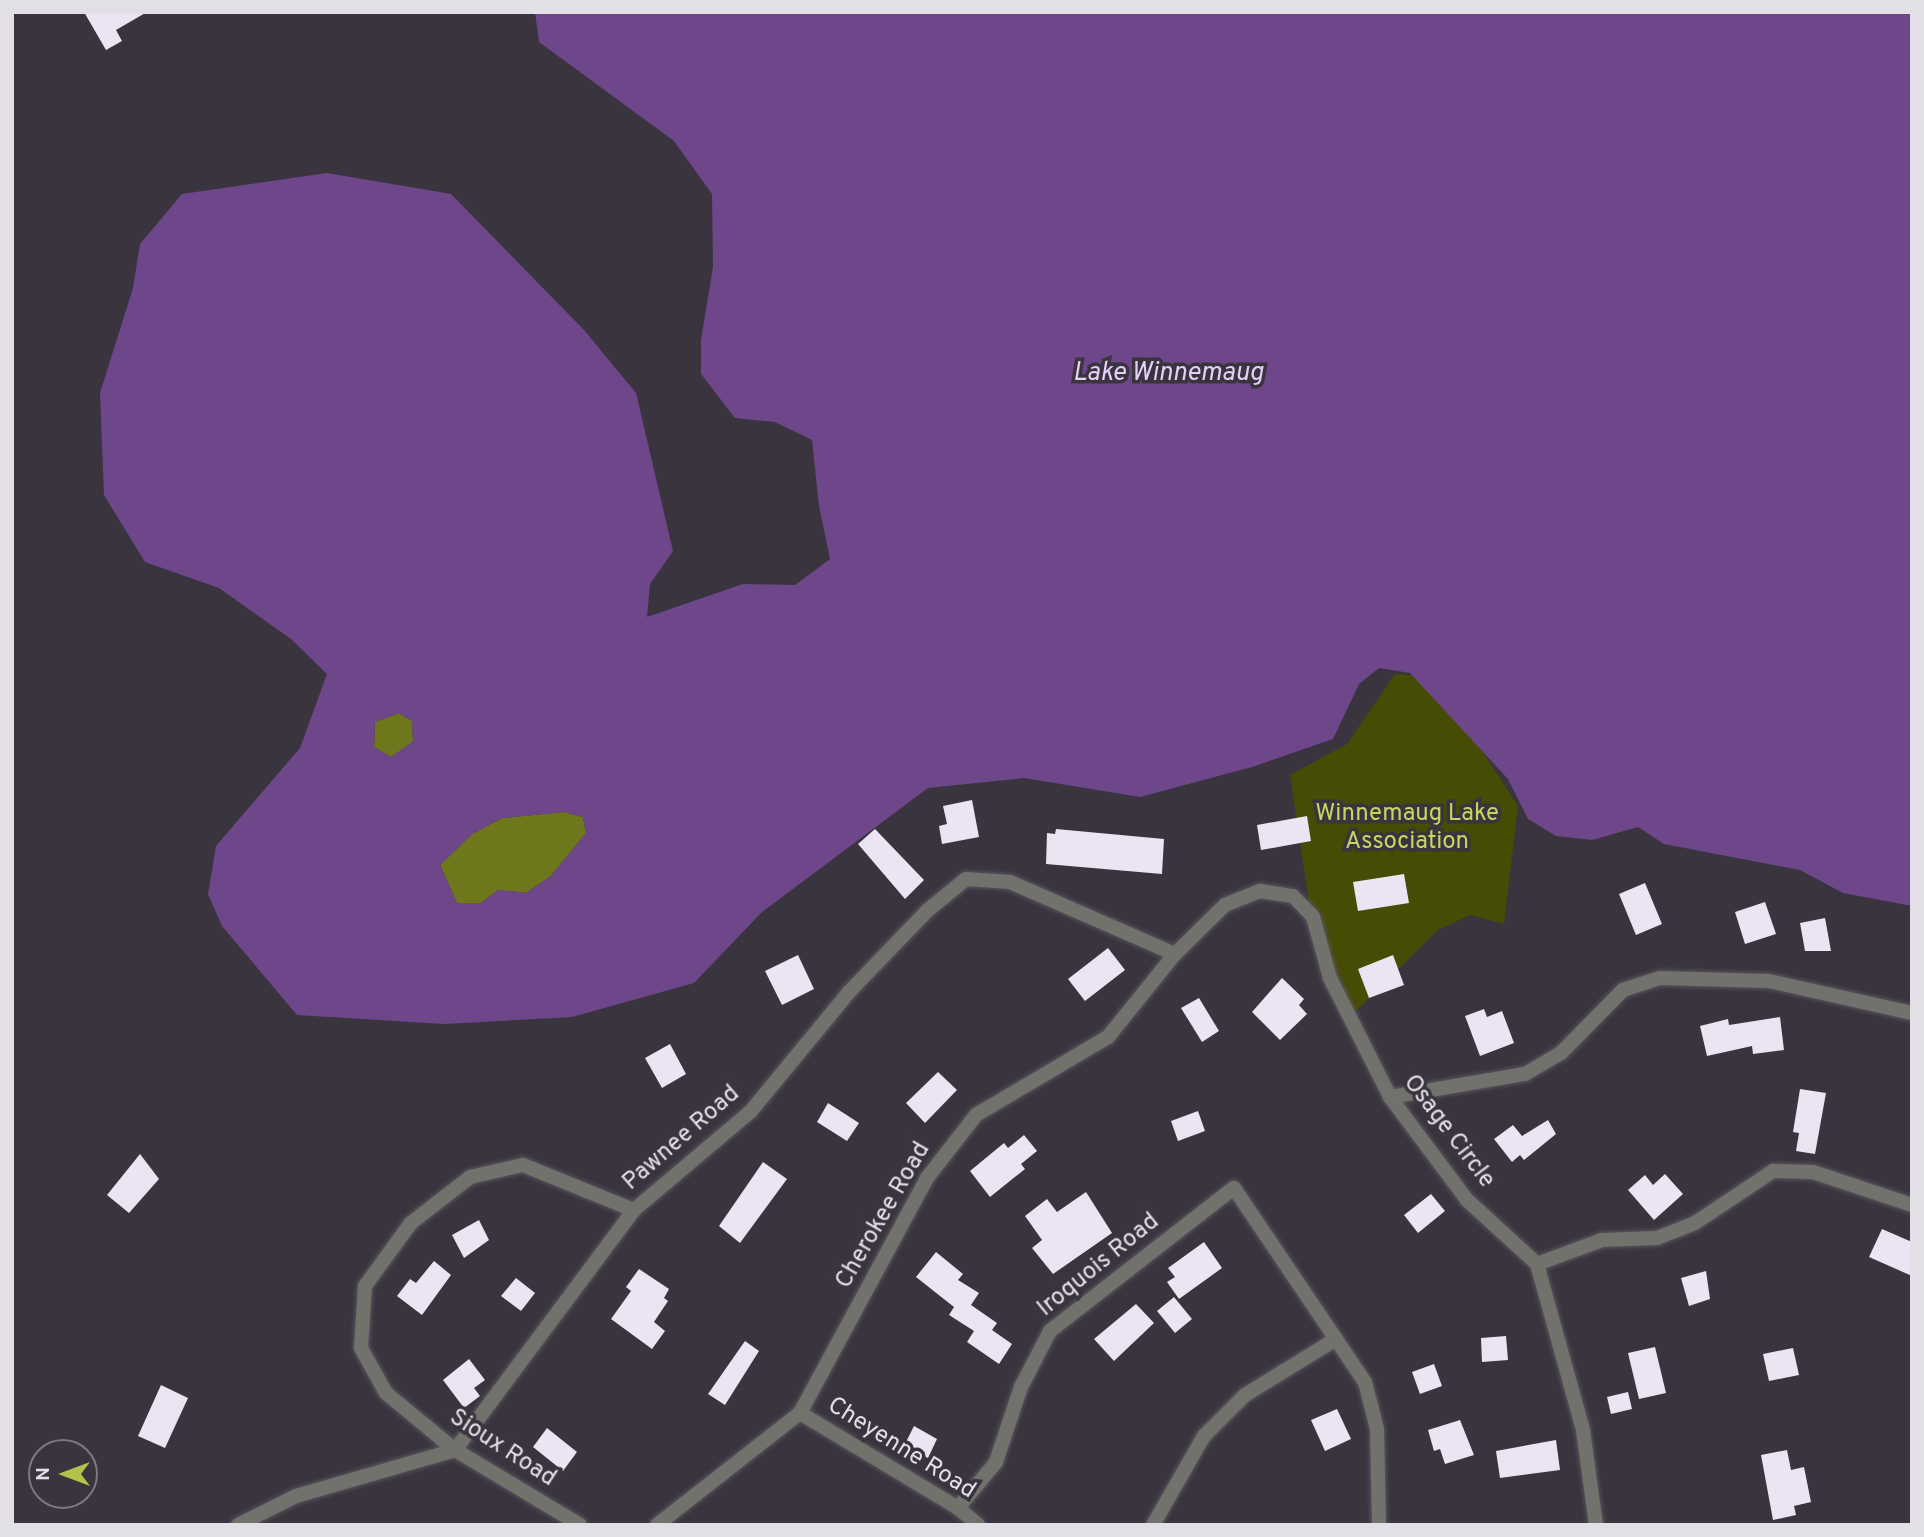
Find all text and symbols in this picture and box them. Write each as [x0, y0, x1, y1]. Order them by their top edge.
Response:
water label: Lake Winnemaug [1072, 358, 1264, 390]
park label: Winnemaug Lake Association [1315, 801, 1499, 857]
street label: Osage Circle [1396, 1070, 1500, 1194]
street label: Pawnee Road [618, 1080, 746, 1198]
street label: Cherokee Road [830, 1138, 938, 1294]
street label: Iroquois Road [1032, 1208, 1166, 1324]
street label: Cheyenne Road [822, 1392, 980, 1506]
street label: Sioux Road [443, 1404, 561, 1494]
north arrow [28, 1439, 98, 1509]
text: N [32, 1467, 56, 1481]

